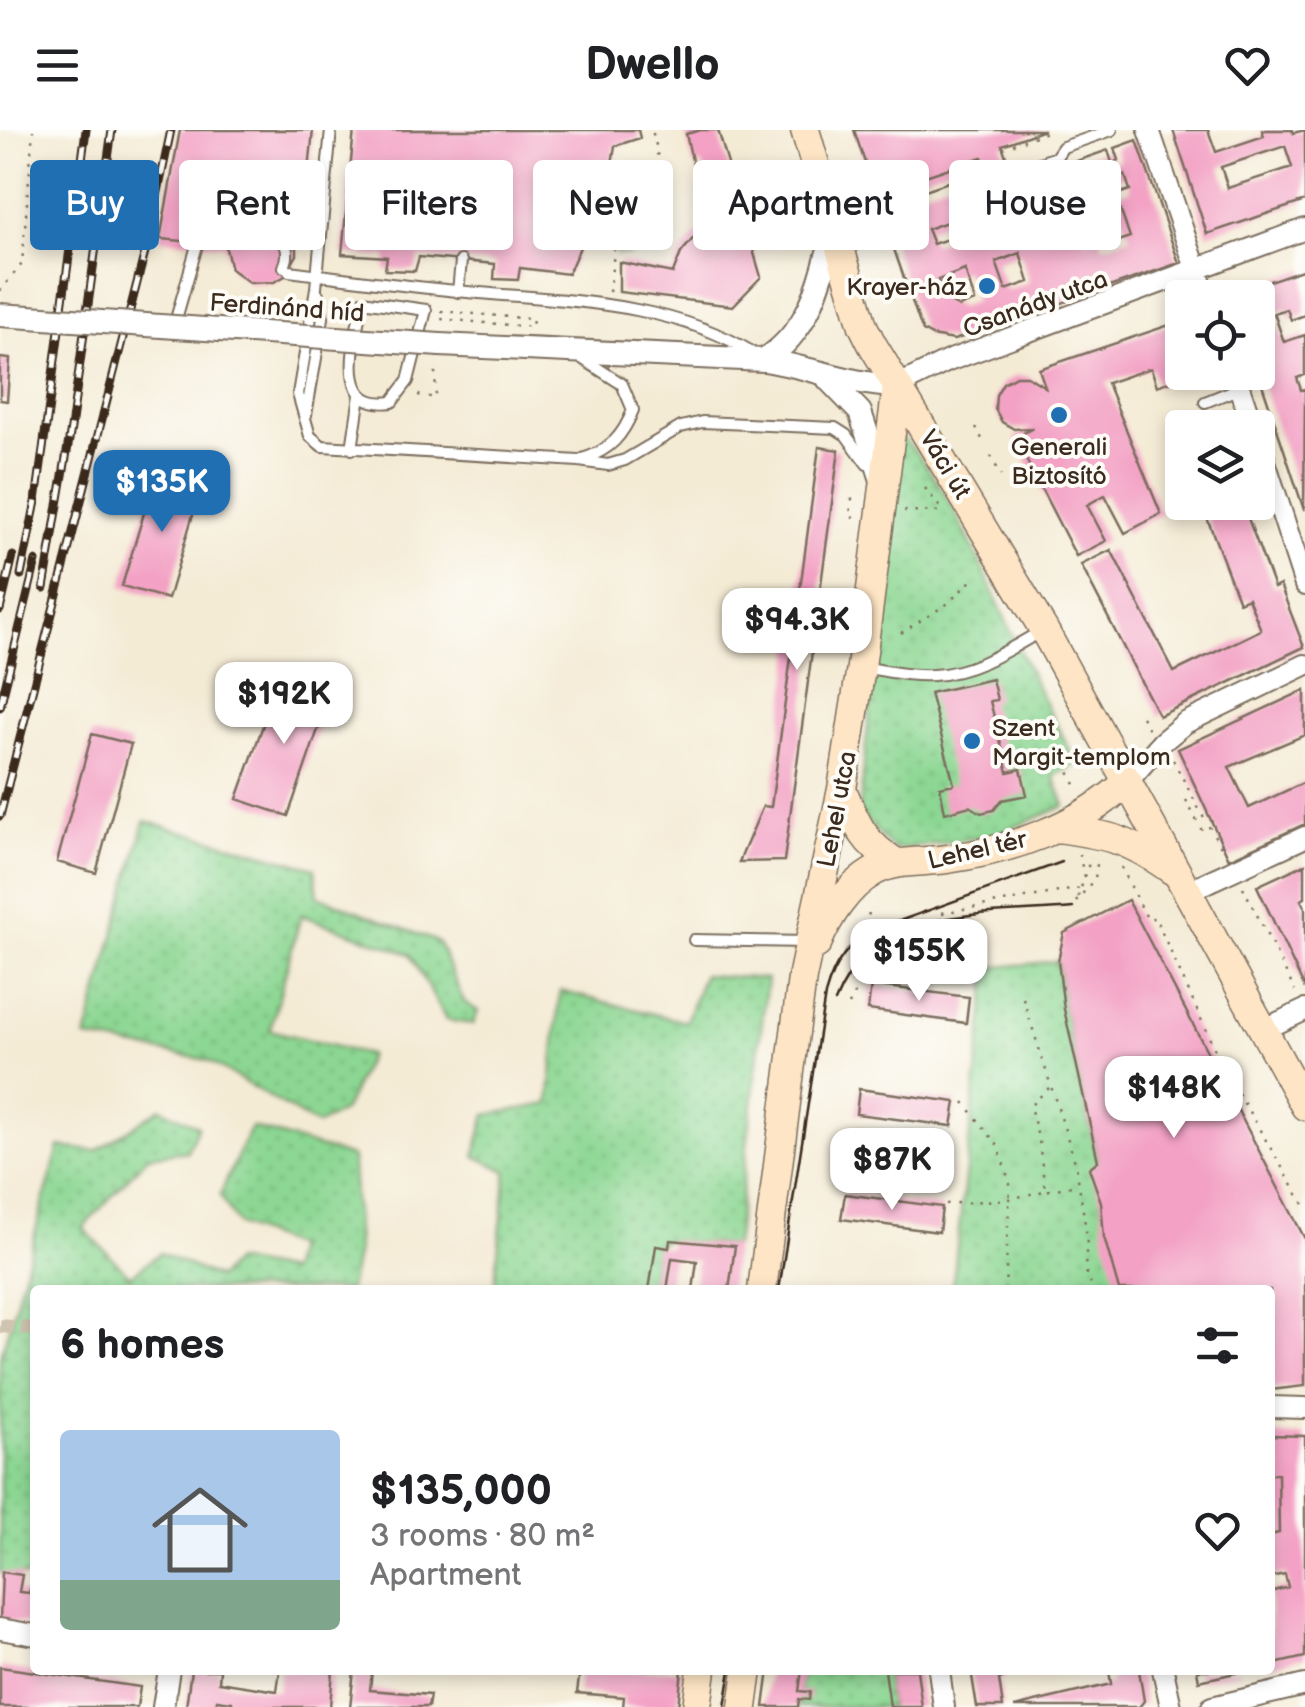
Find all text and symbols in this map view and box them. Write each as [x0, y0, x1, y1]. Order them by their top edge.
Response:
icon: menu [30, 38, 85, 93]
text: Dwello [585, 38, 720, 93]
icon: heart [1220, 38, 1275, 93]
chip: Buy [30, 160, 159, 250]
chip: Rent [179, 160, 325, 250]
chip: Filters [345, 160, 513, 250]
chip: New [533, 160, 673, 250]
chip: Apartment [693, 160, 929, 250]
chip: House [949, 160, 1121, 250]
street label: Csanády utca [959, 264, 1112, 345]
place label: Krayer-ház [846, 272, 968, 303]
marker: Krayer-ház [976, 275, 998, 297]
map controls [1165, 280, 1275, 520]
button: locate [1165, 280, 1275, 390]
street label: Ferdinánd híd [208, 288, 365, 329]
marker: Generali Biztosító [1048, 404, 1070, 426]
button: layers [1165, 410, 1275, 520]
street label: Váci út [912, 425, 977, 505]
place label: Generali Biztosító [1011, 432, 1107, 492]
pin: $135K [92, 450, 232, 535]
text: $135K [115, 463, 209, 502]
pin: $94.3K [716, 588, 878, 673]
text: $94.3K [744, 601, 850, 640]
pin: $192K [214, 662, 354, 747]
text: $192K [237, 675, 331, 714]
place label: Szent Margit-templom [992, 713, 1171, 773]
marker: Szent Margit-templom [961, 730, 983, 752]
street label: Lehel utca [811, 749, 864, 870]
street label: Lehel tér [925, 824, 1031, 877]
pin: $155K [849, 919, 989, 1004]
text: $155K [872, 932, 966, 971]
pin: $148K [1104, 1056, 1244, 1141]
text: $148K [1127, 1069, 1221, 1108]
pin: $87K [833, 1128, 951, 1213]
text: $87K [852, 1141, 932, 1180]
icon: filters [1190, 1318, 1245, 1373]
text: 6 homes [60, 1320, 224, 1371]
text: $135,000 [370, 1466, 552, 1517]
icon: home [140, 1470, 260, 1590]
icon: heart [1190, 1503, 1245, 1558]
text: 3 rooms · 80 m² [370, 1517, 595, 1556]
text: Apartment [370, 1556, 521, 1595]

